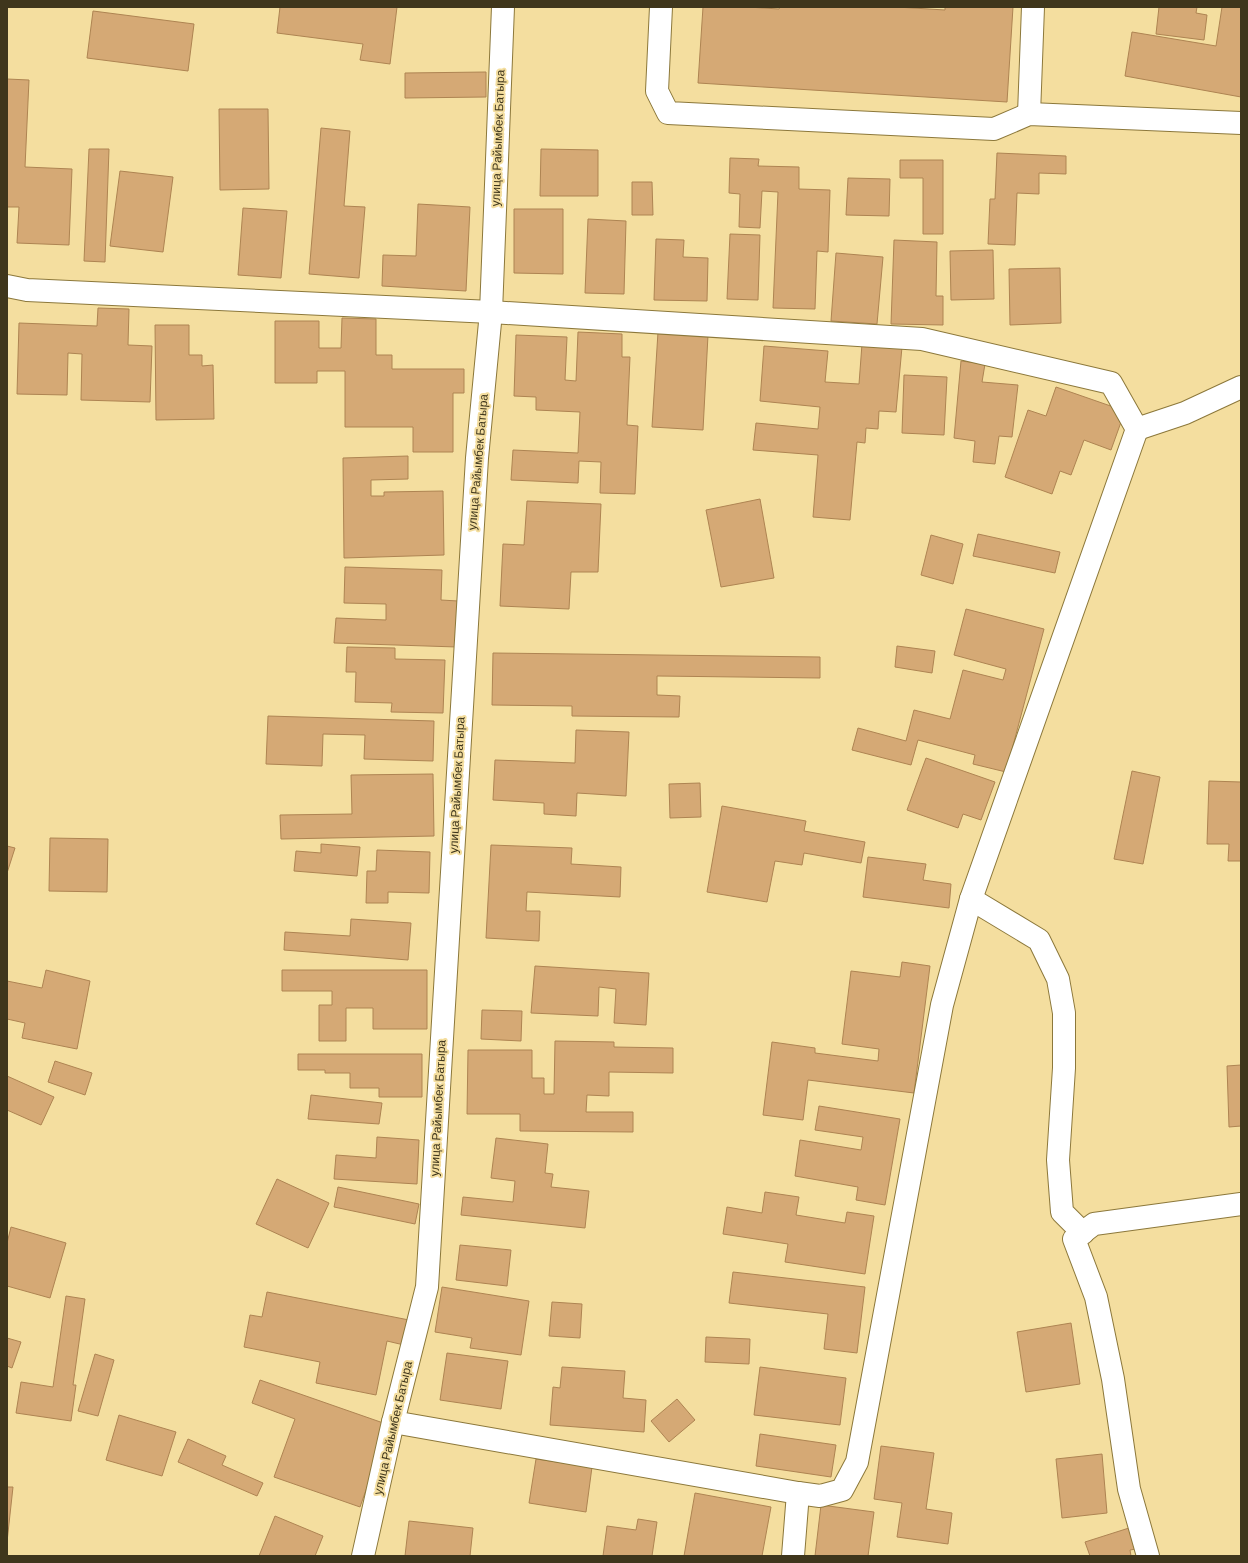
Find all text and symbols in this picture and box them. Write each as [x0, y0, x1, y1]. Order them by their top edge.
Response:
street label: улица Райымбек Батыра [488, 69, 508, 207]
street label: улица Райымбек Батыра [464, 393, 492, 531]
street label: улица Райымбек Батыра [445, 716, 469, 854]
street label: улица Райымбек Батыра [426, 1039, 450, 1177]
street label: улица Райымбек Батыра [370, 1359, 416, 1496]

